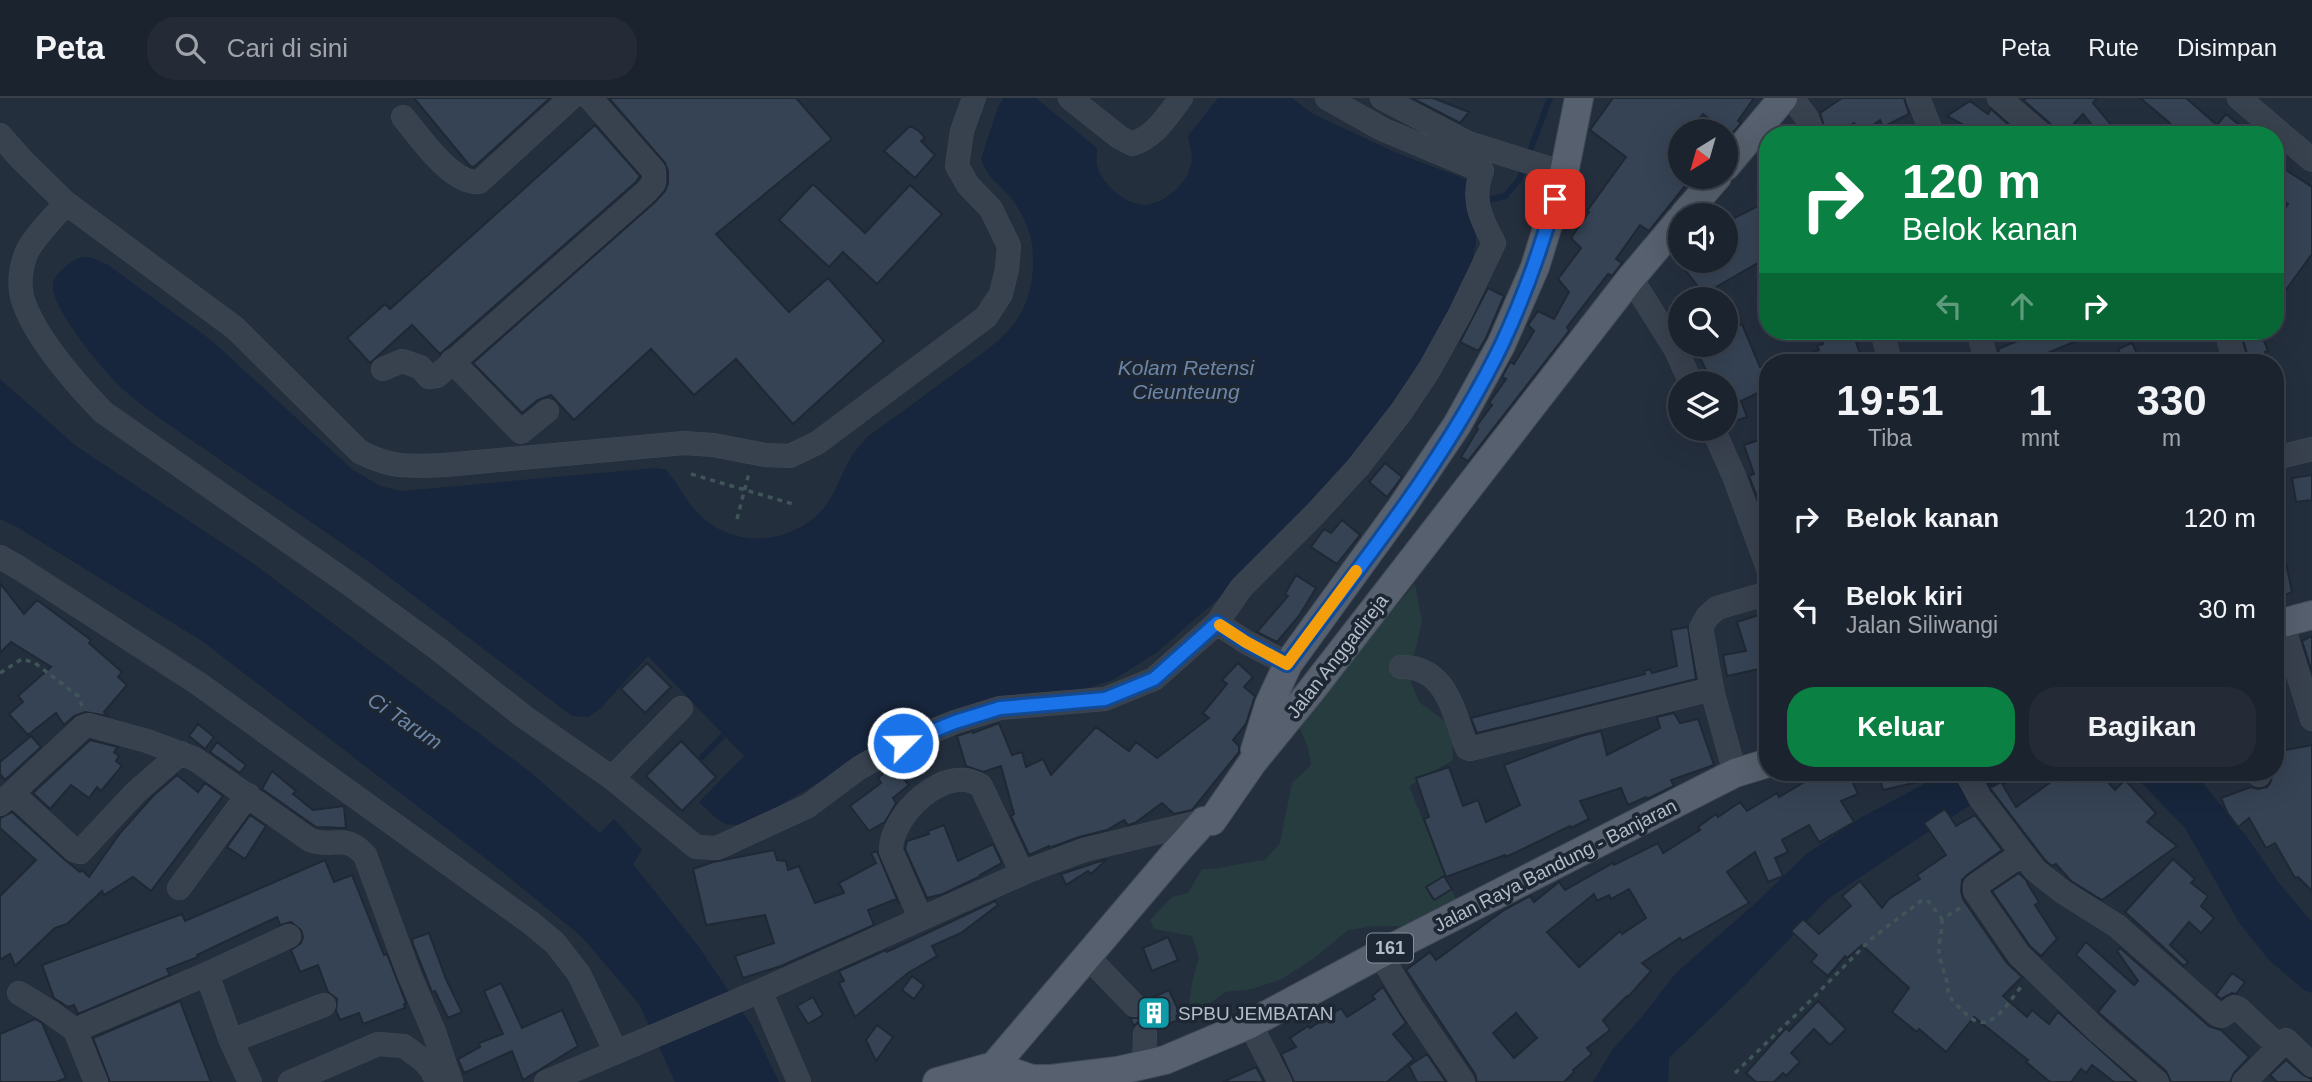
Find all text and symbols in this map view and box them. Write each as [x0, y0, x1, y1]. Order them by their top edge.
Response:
search box [147, 17, 637, 80]
text: Peta [35, 29, 105, 66]
icon: search [171, 29, 209, 67]
text: Cari di sini [227, 33, 348, 63]
text: Peta [2001, 34, 2050, 61]
text: Rute [2088, 34, 2139, 61]
text: Disimpan [2177, 34, 2277, 61]
north arrow [1668, 119, 1738, 189]
map controls [1668, 119, 1738, 441]
icon: right [1787, 154, 1878, 245]
text: 120 m [1902, 154, 2041, 208]
pin [1525, 169, 1585, 229]
icon: arrive [1536, 180, 1574, 218]
button: sound [1668, 203, 1738, 273]
text: Belok kanan [1902, 211, 2078, 247]
button: search [1668, 287, 1738, 357]
icon: left [1930, 287, 1968, 325]
icon: ahead [2003, 287, 2041, 325]
icon: right [2076, 287, 2114, 325]
water label: Kolam Retensi Cieunteung [1118, 356, 1256, 403]
button: layers [1668, 371, 1738, 441]
text: 19:51 [1836, 377, 1944, 424]
text: 1 [2028, 377, 2052, 424]
text: 330 [2137, 377, 2207, 424]
text: Tiba [1868, 425, 1912, 451]
text: mnt [2021, 425, 2059, 451]
text: m [2162, 425, 2181, 451]
icon: right [1787, 500, 1825, 538]
text: Belok kanan [1846, 503, 1999, 533]
text: 120 m [2184, 503, 2256, 533]
text: Belok kiri [1846, 581, 1963, 611]
street label: Jalan Anggadireja [1283, 590, 1392, 722]
icon: left [1787, 591, 1825, 629]
text: 30 m [2198, 594, 2256, 624]
text: Jalan Siliwangi [1846, 612, 1998, 638]
water label: Ci Tarum [364, 687, 447, 754]
button: Keluar [1787, 687, 2015, 767]
button: Bagikan [2029, 687, 2256, 767]
position arrow [866, 706, 940, 780]
street label: Jalan Raya Bandung - Banjaran [1430, 795, 1680, 936]
road number: 161 [1367, 934, 1413, 962]
building icon: SPBU JEMBATAN [1135, 994, 1173, 1032]
place label: SPBU JEMBATAN [1178, 1003, 1334, 1024]

